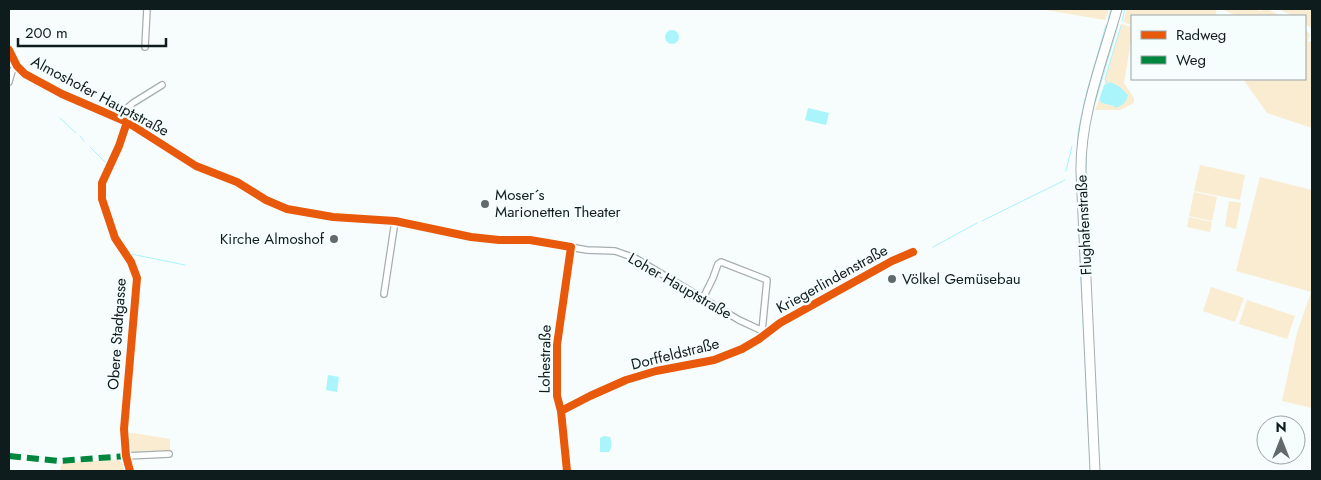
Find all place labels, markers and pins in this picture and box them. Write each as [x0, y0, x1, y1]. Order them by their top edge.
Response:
place label: Moser´s Marionetten Theater [495, 184, 622, 223]
marker: Moser´s Marionetten Theater [479, 198, 491, 210]
place label: Kirche Almoshof [220, 228, 325, 250]
marker: Kirche Almoshof [328, 233, 340, 245]
place label: Völkel Gemüsebau [902, 268, 1021, 290]
marker: Völkel Gemüsebau [886, 273, 898, 285]

